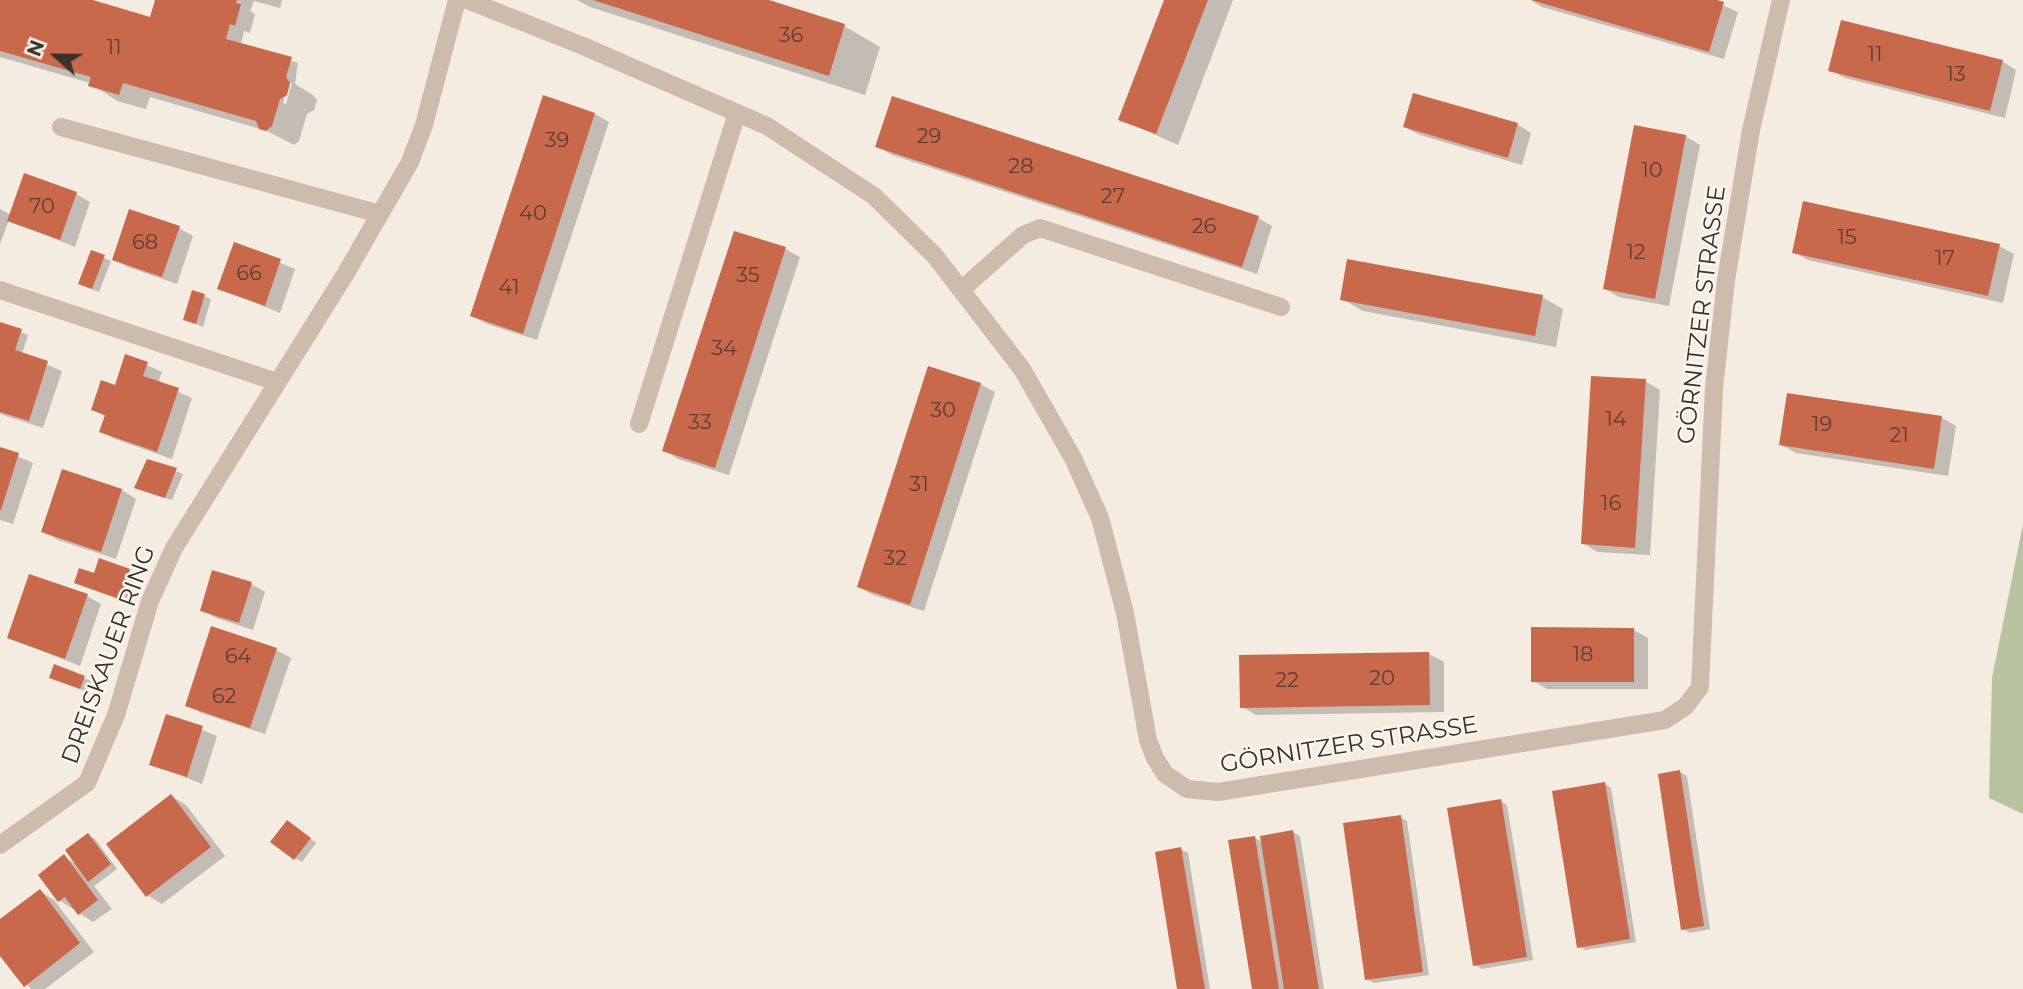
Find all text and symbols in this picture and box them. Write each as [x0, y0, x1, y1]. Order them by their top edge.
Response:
north arrow [21, 21, 91, 91]
house number: 36 [779, 23, 803, 49]
house number: 11 [106, 35, 122, 61]
text: N [22, 37, 49, 60]
house number: 11 [1867, 42, 1883, 68]
house number: 13 [1946, 62, 1966, 88]
house number: 29 [917, 124, 941, 150]
house number: 39 [545, 128, 569, 154]
house number: 28 [1008, 154, 1034, 180]
house number: 10 [1641, 158, 1663, 184]
house number: 27 [1101, 184, 1125, 210]
street label: GÖRNITZER STRASSE [1672, 184, 1732, 446]
house number: 70 [29, 194, 55, 220]
house number: 40 [519, 201, 547, 227]
house number: 26 [1192, 214, 1216, 240]
house number: 15 [1837, 225, 1857, 251]
house number: 68 [132, 230, 158, 256]
house number: 12 [1626, 240, 1646, 266]
house number: 17 [1935, 246, 1955, 272]
house number: 66 [236, 261, 262, 287]
house number: 35 [736, 263, 760, 289]
house number: 41 [499, 275, 519, 301]
house number: 34 [711, 336, 737, 362]
house number: 30 [930, 398, 956, 424]
house number: 14 [1605, 407, 1627, 433]
house number: 33 [688, 410, 712, 436]
house number: 19 [1812, 412, 1832, 438]
house number: 21 [1889, 423, 1909, 449]
house number: 31 [909, 472, 929, 498]
house number: 16 [1601, 491, 1621, 517]
street label: DREISKAUER RING [56, 542, 162, 768]
house number: 32 [883, 546, 907, 572]
house number: 18 [1573, 642, 1593, 668]
house number: 64 [225, 644, 251, 670]
house number: 20 [1369, 666, 1395, 692]
house number: 22 [1275, 668, 1299, 694]
house number: 62 [212, 684, 236, 710]
street label: GÖRNITZER STRASSE [1218, 710, 1480, 780]

